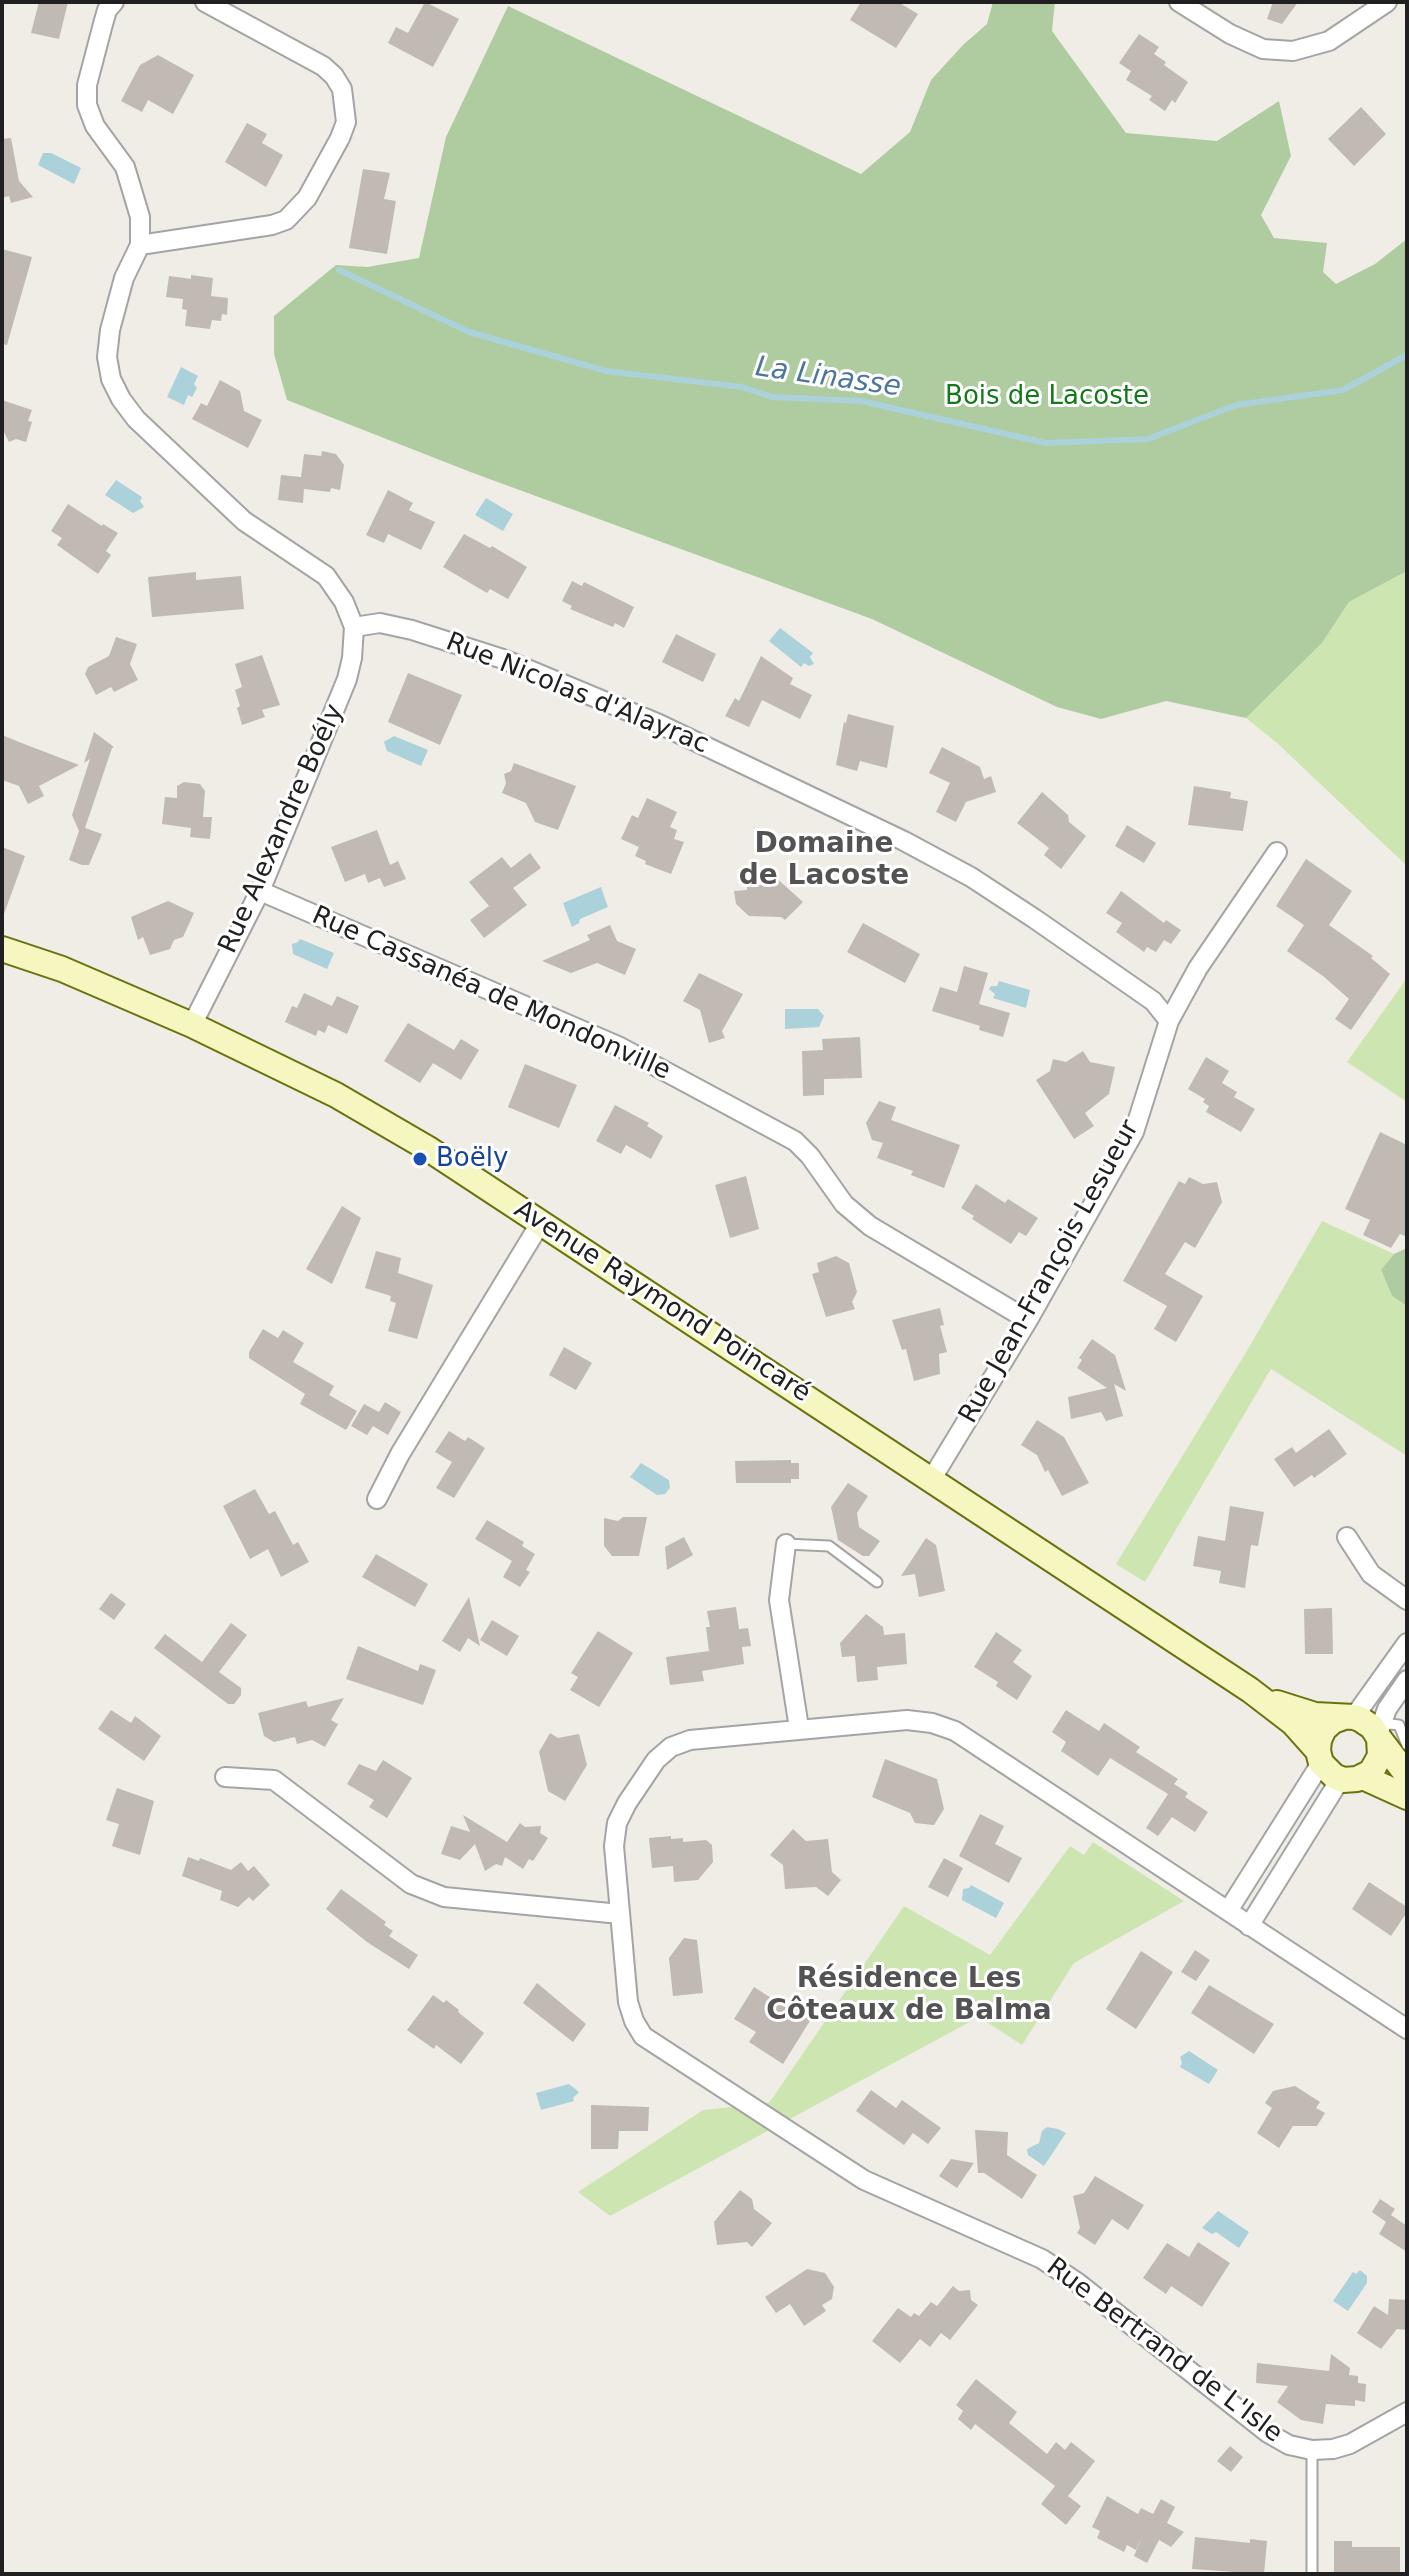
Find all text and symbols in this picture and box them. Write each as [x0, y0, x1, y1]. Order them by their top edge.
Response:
water label: La Linasse [753, 351, 903, 405]
park label: Bois de Lacoste [945, 381, 1149, 413]
street label: Rue Nicolas d'Alayrac [441, 627, 713, 761]
street label: Rue Alexandre Boély [213, 700, 351, 958]
district label: Domaine de Lacoste [739, 828, 909, 894]
street label: Rue Cassanéa de Mondonville [307, 901, 675, 1087]
street label: Rue Jean-François Lesueur [954, 1115, 1146, 1429]
place label: Boëly [436, 1143, 508, 1175]
marker: Boëly [411, 1150, 429, 1168]
street label: Avenue Raymond Poincaré [508, 1194, 816, 1410]
district label: Résidence Les Côteaux de Balma [766, 1963, 1052, 2029]
street label: Rue Bertrand de L'Isle [1040, 2252, 1288, 2450]

